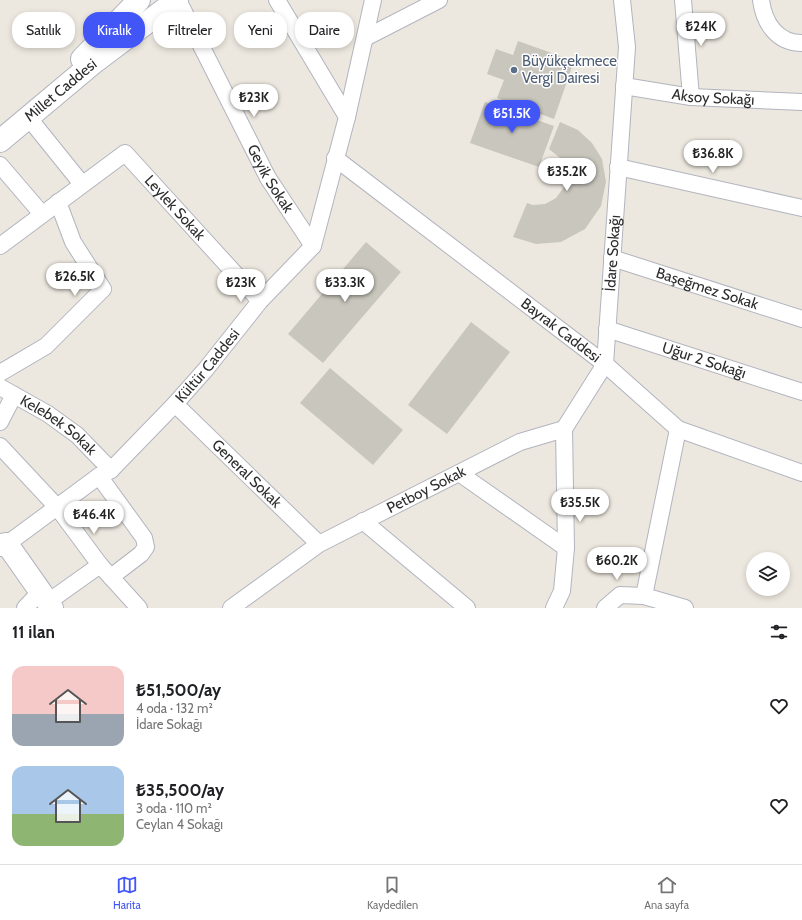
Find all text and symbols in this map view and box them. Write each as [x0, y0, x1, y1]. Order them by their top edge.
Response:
chip: Satılık [12, 12, 75, 48]
chip: Kiralık [83, 12, 145, 48]
chip: Filtreler [153, 12, 226, 48]
chip: Yeni [234, 12, 287, 48]
chip: Daire [295, 12, 354, 48]
pin: ₺24K [677, 13, 725, 47]
text: ₺24K [686, 18, 716, 34]
place label: Büyükçekmece Vergi Dairesi [522, 52, 617, 87]
street label: Millet Caddesi [21, 55, 100, 126]
marker: Büyükçekmece Vergi Dairesi [509, 65, 519, 75]
pin: ₺23K [230, 84, 278, 118]
street label: Aksoy Sokağı [671, 85, 755, 109]
text: ₺23K [239, 89, 269, 105]
pin: ₺51.5K [479, 100, 545, 134]
text: ₺51.5K [493, 105, 531, 121]
pin: ₺36.8K [680, 140, 746, 174]
street label: Geyik Sokak [243, 141, 298, 216]
text: ₺36.8K [693, 145, 733, 161]
pin: ₺35.2K [534, 158, 600, 192]
text: ₺35.2K [547, 163, 587, 179]
street label: Leylek Sokak [141, 172, 209, 244]
street label: İdare Sokağı [600, 214, 624, 292]
pin: ₺26.5K [42, 263, 108, 297]
street label: Başeğmez Sokak [654, 264, 761, 313]
text: ₺26.5K [55, 268, 95, 284]
pin: ₺23K [217, 269, 265, 303]
pin: ₺33.3K [312, 269, 378, 303]
text: ₺23K [226, 274, 256, 290]
text: ₺33.3K [325, 274, 365, 290]
street label: Bayrak Caddesi [517, 294, 604, 366]
street label: Kültür Caddesi [171, 325, 243, 406]
street label: Uğur 2 Sokağı [660, 338, 748, 382]
street label: Kelebek Sokak [17, 391, 101, 459]
street label: General Sokak [208, 436, 285, 512]
street label: Petboy Sokak [384, 462, 469, 517]
pin: ₺35.5K [547, 489, 613, 523]
text: ₺35.5K [560, 494, 600, 510]
pin: ₺46.4K [61, 501, 127, 535]
text: ₺46.4K [73, 506, 115, 522]
pin: ₺60.2K [584, 547, 650, 581]
text: ₺60.2K [596, 552, 638, 568]
map controls [746, 552, 790, 596]
button: layers [746, 552, 790, 596]
icon: filters [768, 621, 790, 643]
text: 11 ilan [12, 622, 55, 642]
text: ₺51,500/ay [136, 680, 221, 700]
icon: home [44, 682, 92, 730]
icon: heart [768, 695, 790, 717]
text: 4 oda · 132 m² [136, 700, 213, 716]
text: İdare Sokağı [136, 716, 202, 732]
text: ₺35,500/ay [136, 780, 224, 800]
icon: home [44, 782, 92, 830]
icon: heart [768, 795, 790, 817]
text: 3 oda · 110 m² [136, 800, 212, 816]
text: Ceylan 4 Sokağı [136, 816, 223, 832]
tab: Harita [113, 874, 141, 912]
tab: Kaydedilen [367, 874, 418, 912]
tab: Ana sayfa [644, 874, 689, 912]

